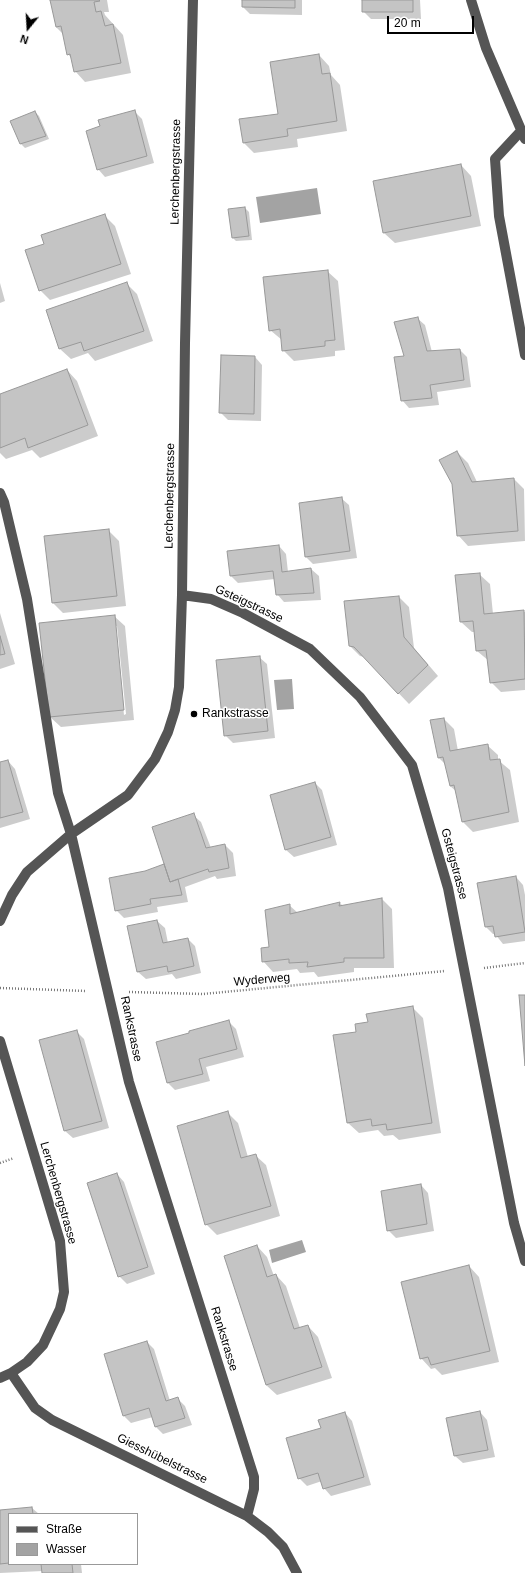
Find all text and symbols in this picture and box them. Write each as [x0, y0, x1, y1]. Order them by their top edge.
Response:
north arrow [8, 8, 48, 48]
scale bar [389, 8, 476, 34]
text: 20 m [394, 16, 421, 30]
text: N [19, 32, 30, 46]
street label: Lerchenbergstrasse [168, 119, 184, 225]
street label: Lerchenbergstrasse [162, 443, 178, 549]
street label: Gsteigstrasse [213, 582, 285, 626]
place label: Rankstrasse [202, 707, 269, 721]
marker: Rankstrasse [189, 709, 199, 719]
street label: Gsteigstrasse [438, 827, 470, 901]
street label: Wyderweg [233, 970, 291, 990]
street label: Rankstrasse [117, 995, 145, 1063]
street label: Lerchenbergstrasse [36, 1140, 80, 1246]
street label: Rankstrasse [207, 1305, 241, 1373]
street label: Giesshübelstrasse [114, 1431, 210, 1487]
legend [8, 1513, 138, 1565]
text: Straße [46, 1522, 82, 1536]
text: Wasser [46, 1542, 86, 1556]

